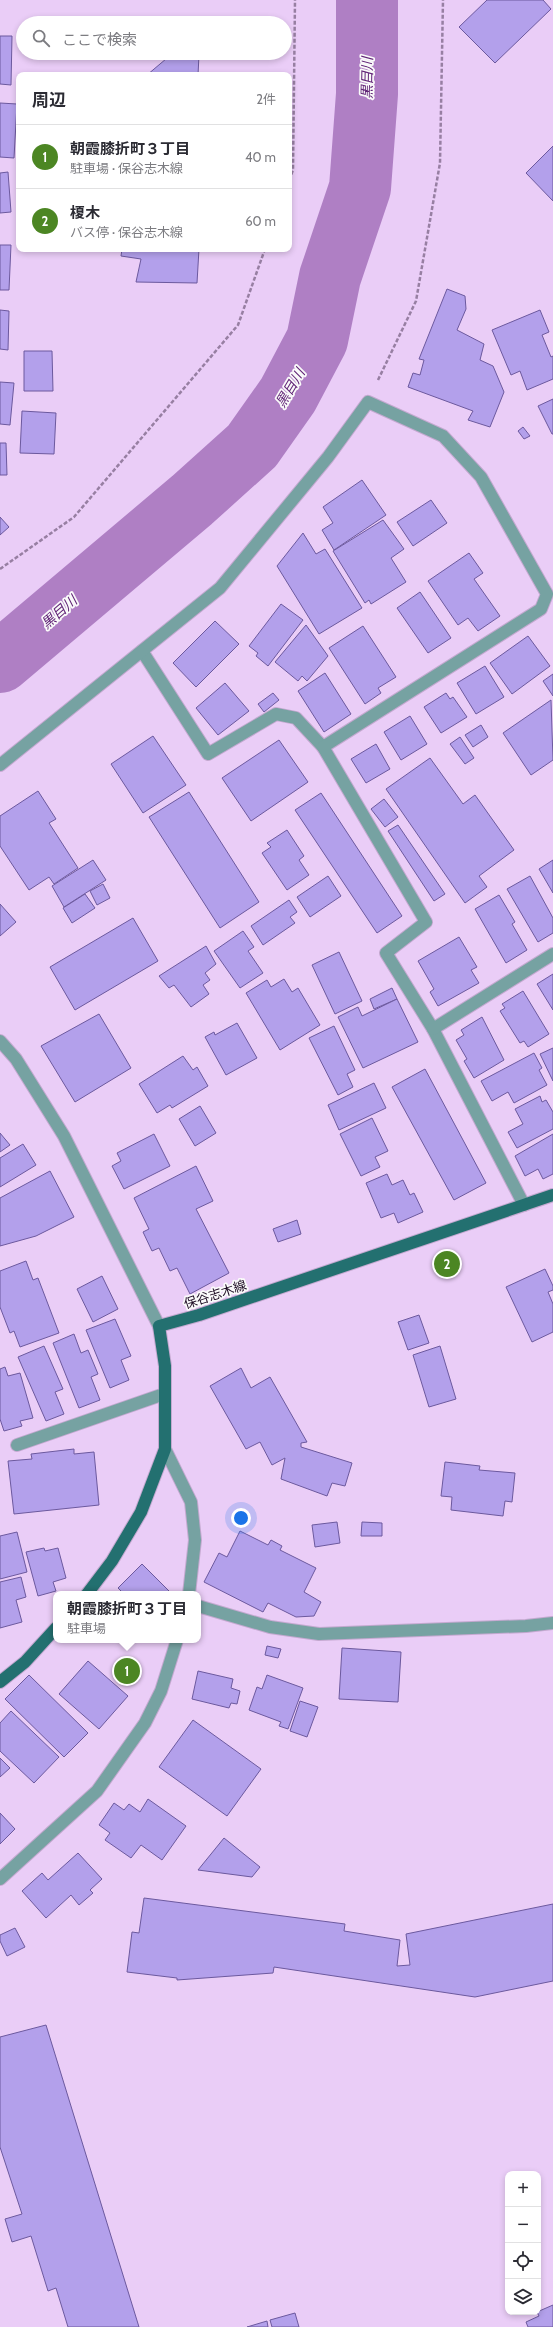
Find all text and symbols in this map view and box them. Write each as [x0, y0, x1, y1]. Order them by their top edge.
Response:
search box [16, 16, 292, 60]
icon: search [30, 27, 52, 49]
text: ここで検索 [62, 31, 137, 49]
water label: 黒目川 [358, 55, 376, 99]
text: 周辺 [32, 90, 66, 110]
text: 2件 [256, 91, 276, 107]
text: 朝霞膝折町３丁目 [70, 140, 190, 158]
text: 1 [43, 149, 47, 165]
text: 40 m [245, 149, 276, 165]
text: 駐車場 · 保谷志木線 [70, 160, 183, 176]
text: 榎木 [70, 204, 100, 222]
text: 2 [42, 213, 48, 229]
text: 60 m [245, 213, 276, 229]
text: バス停 · 保谷志木線 [70, 224, 183, 240]
water label: 黒目川 [271, 364, 310, 411]
water label: 黒目川 [37, 590, 82, 633]
pin: 2 [434, 1249, 460, 1279]
street label: 保谷志木線 [182, 1276, 248, 1312]
your location [231, 1508, 251, 1528]
popup [53, 1591, 201, 1643]
text: 朝霞膝折町３丁目 [67, 1600, 187, 1618]
text: 駐車場 [67, 1620, 106, 1636]
pin: 1 [114, 1656, 140, 1686]
map controls [505, 2171, 541, 2315]
button: + [505, 2171, 541, 2207]
button: − [505, 2207, 541, 2243]
button: locate [505, 2243, 541, 2279]
button: layers [505, 2279, 541, 2315]

